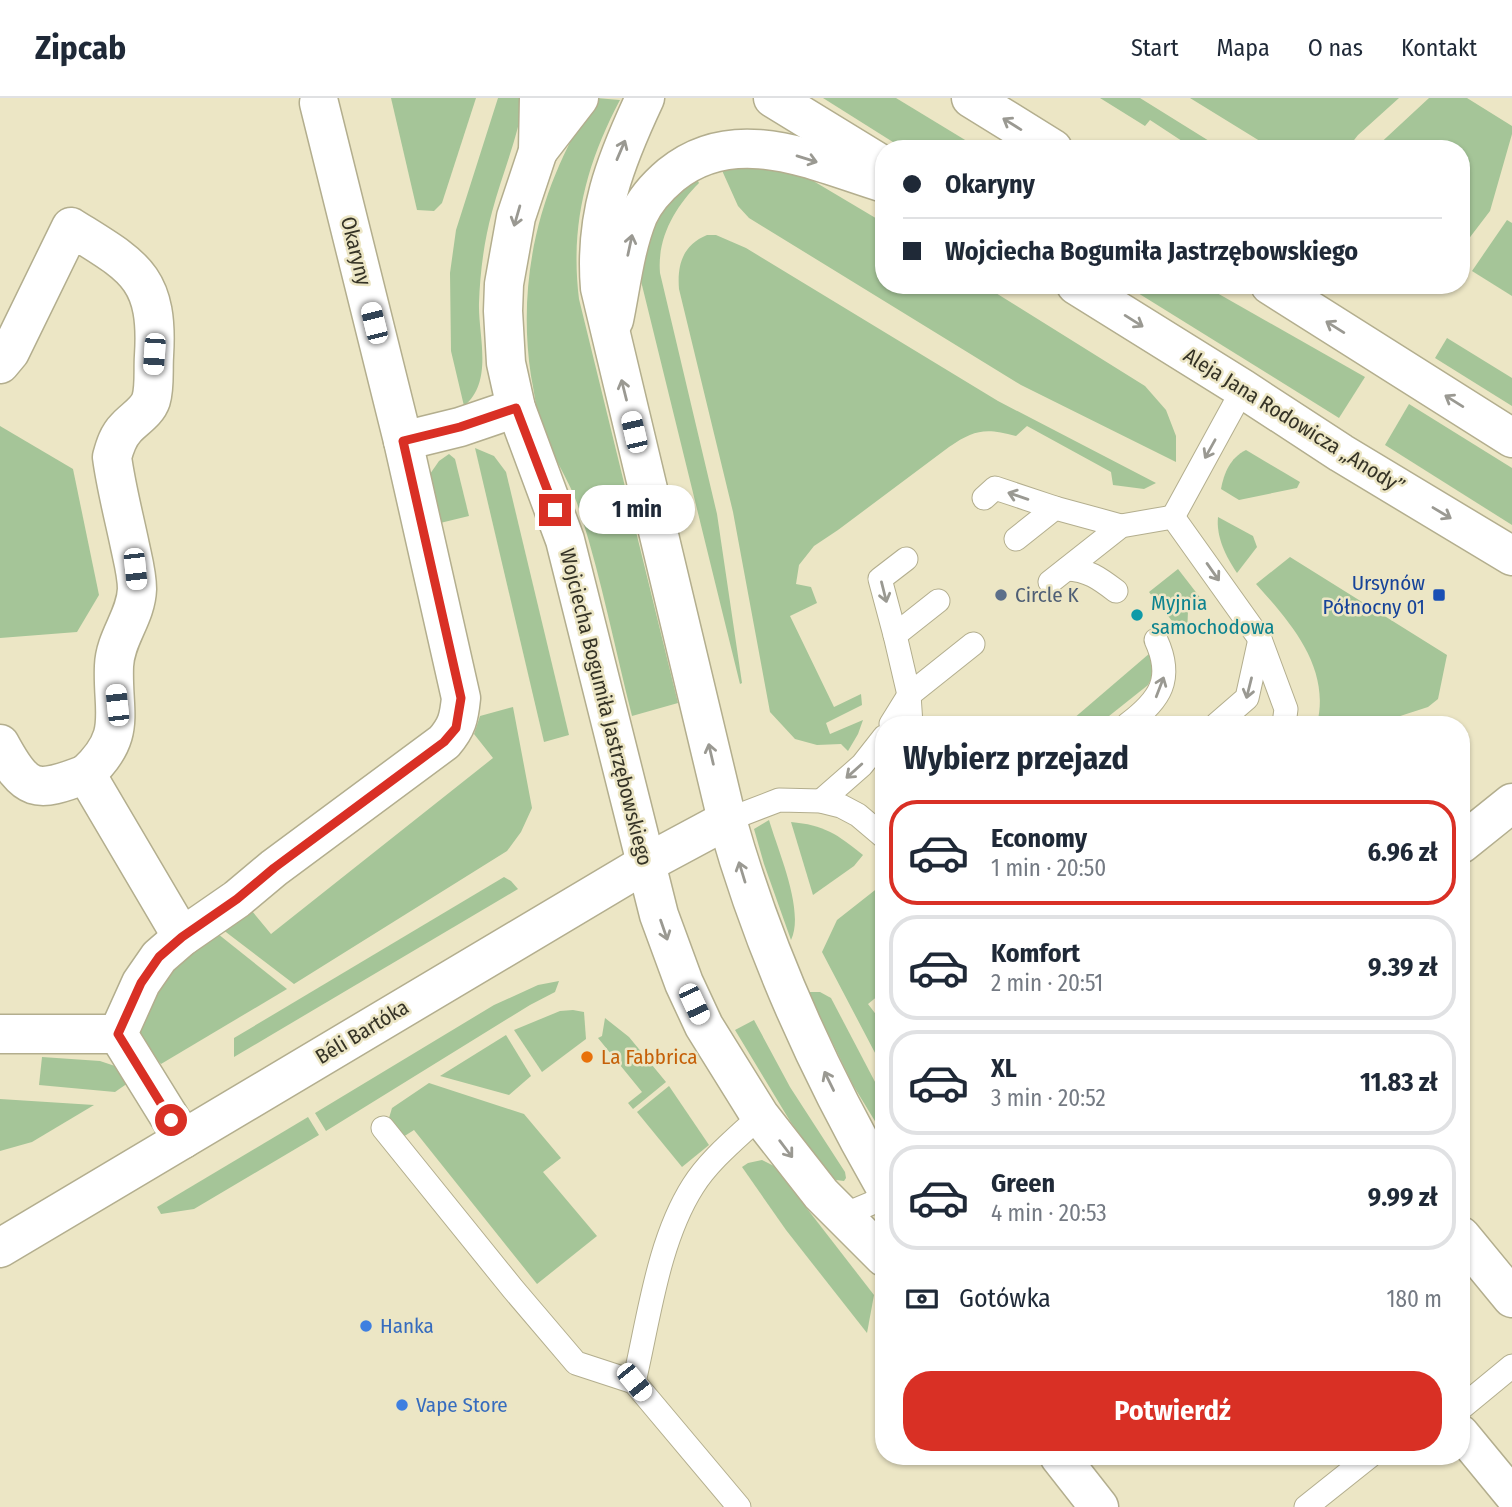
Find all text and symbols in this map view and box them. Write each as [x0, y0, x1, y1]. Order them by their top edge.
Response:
text: Zipcab [35, 28, 126, 68]
text: Start [1131, 34, 1179, 62]
text: Mapa [1217, 34, 1270, 62]
text: O nas [1308, 34, 1363, 62]
text: Kontakt [1401, 34, 1477, 62]
one-way arrow [1002, 116, 1022, 130]
one-way arrow [615, 140, 628, 161]
one-way arrow [796, 154, 818, 167]
text: Okaryny [945, 169, 1035, 200]
one-way arrow [510, 204, 523, 226]
street label: Okaryny [335, 214, 377, 289]
one-way arrow [623, 234, 637, 257]
text: Wojciecha Bogumiła Jastrzębowskiego [945, 236, 1358, 267]
car [359, 300, 390, 346]
one-way arrow [1124, 314, 1143, 329]
one-way arrow [1326, 319, 1346, 333]
car [143, 332, 166, 376]
street label: Aleja Jana Rodowicza „Anody” [1179, 342, 1409, 500]
one-way arrow [617, 379, 630, 402]
one-way arrow [1445, 394, 1464, 409]
car [620, 409, 649, 455]
one-way arrow [1203, 438, 1216, 459]
callout: 1 min [580, 486, 695, 534]
one-way arrow [1007, 489, 1029, 501]
route end [539, 494, 571, 526]
text: 1 min [612, 495, 662, 523]
one-way arrow [1431, 506, 1451, 520]
street label: Wojciecha Bogumiła Jastrzębowskiego [554, 546, 658, 868]
car [123, 547, 148, 591]
one-way arrow [1206, 562, 1220, 581]
place label: Ursynów Północny 01 [1323, 570, 1425, 620]
one-way arrow [878, 580, 891, 602]
place label: Circle K [1015, 582, 1079, 608]
marker: Circle K [993, 587, 1009, 603]
marker: Ursynów Północny 01 [1431, 587, 1447, 603]
place label: Myjnia samochodowa [1151, 590, 1274, 640]
marker: Myjnia samochodowa [1129, 607, 1145, 623]
one-way arrow [1242, 676, 1255, 699]
one-way arrow [1154, 677, 1167, 699]
car [105, 683, 130, 727]
text: Wybierz przejazd [903, 739, 1129, 777]
one-way arrow [704, 743, 717, 766]
one-way arrow [845, 763, 863, 779]
icon: car [907, 821, 970, 884]
text: Economy [991, 823, 1087, 854]
text: 6.96 zł [1367, 837, 1438, 868]
text: 1 min · 20:50 [991, 854, 1106, 882]
one-way arrow [734, 861, 747, 883]
one-way arrow [659, 918, 671, 940]
icon: car [907, 936, 970, 999]
text: Komfort [991, 938, 1080, 969]
text: 9.39 zł [1368, 952, 1438, 983]
text: 2 min · 20:51 [991, 969, 1103, 997]
car [676, 981, 713, 1027]
street label: Béli Bartóka [311, 994, 413, 1070]
place label: La Fabbrica [601, 1044, 698, 1070]
marker: La Fabbrica [579, 1049, 595, 1065]
icon: car [907, 1051, 970, 1114]
text: XL [991, 1053, 1017, 1084]
text: 11.83 zł [1360, 1067, 1438, 1098]
one-way arrow [822, 1071, 835, 1092]
text: 3 min · 20:52 [991, 1084, 1106, 1112]
route start [155, 1104, 187, 1136]
one-way arrow [778, 1139, 793, 1158]
icon: car [907, 1166, 970, 1229]
text: Green [991, 1168, 1055, 1199]
text: 9.99 zł [1368, 1182, 1438, 1213]
text: 4 min · 20:53 [991, 1199, 1107, 1227]
icon: cash [903, 1280, 941, 1318]
text: Gotówka [959, 1283, 1051, 1314]
text: 180 m [1386, 1285, 1442, 1313]
place label: Hanka [380, 1313, 434, 1339]
marker: Hanka [358, 1318, 374, 1334]
car [613, 1359, 656, 1405]
button: Potwierdź [903, 1371, 1442, 1451]
place label: Vape Store [416, 1392, 508, 1418]
marker: Vape Store [394, 1397, 410, 1413]

